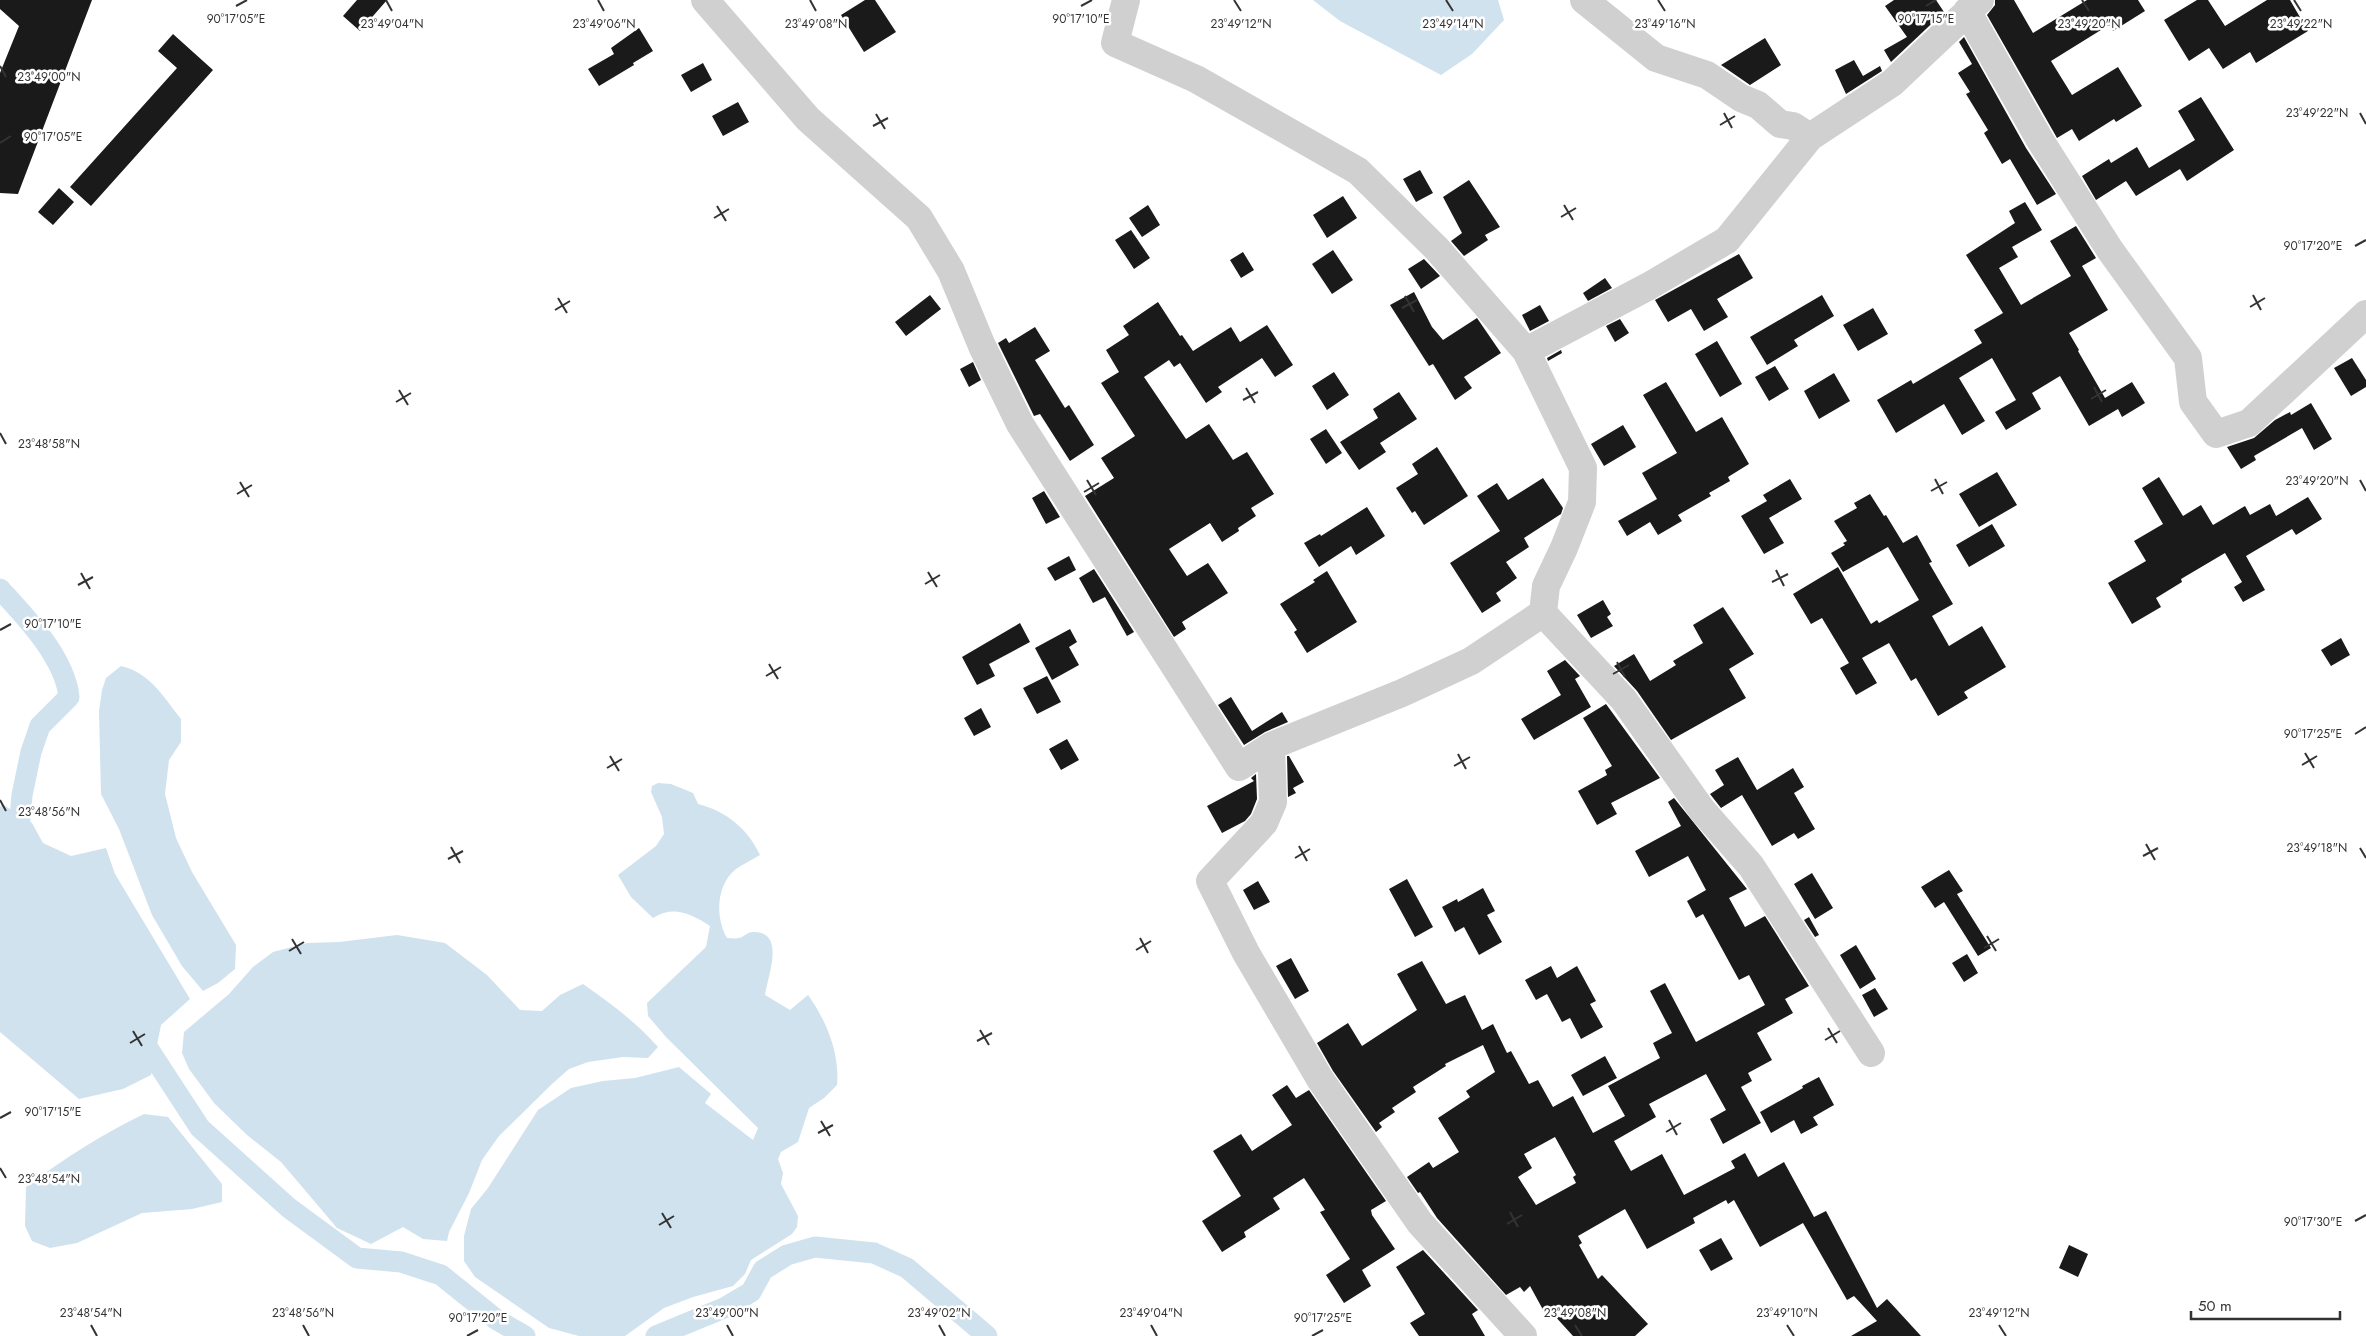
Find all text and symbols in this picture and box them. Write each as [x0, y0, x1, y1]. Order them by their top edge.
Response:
text: 90°17'05"E [207, 10, 265, 28]
text: 90°17'10"E [1052, 10, 1110, 28]
text: 90°17'15"E [1898, 10, 1954, 28]
text: 23°49'04"N [360, 15, 424, 33]
text: 23°49'06"N [572, 15, 636, 33]
text: 23°49'08"N [785, 15, 847, 33]
text: 23°49'12"N [1210, 15, 1272, 33]
text: 23°49'14"N [1422, 15, 1484, 33]
text: 23°49'16"N [1634, 15, 1696, 33]
text: 23°49'20"N [2058, 15, 2120, 33]
text: 23°49'22"N [2270, 15, 2332, 33]
text: 23°49'00"N [17, 68, 81, 86]
text: 23°49'22"N [2286, 104, 2348, 122]
text: 90°17'05"E [24, 128, 82, 146]
text: 90°17'20"E [2284, 237, 2342, 255]
text: 23°48'58"N [18, 435, 80, 453]
text: 23°49'20"N [2286, 472, 2348, 490]
text: 90°17'10"E [24, 615, 82, 633]
text: 90°17'25"E [2284, 725, 2342, 743]
text: 23°48'56"N [18, 803, 80, 821]
text: 23°49'18"N [2287, 839, 2347, 857]
text: 90°17'15"E [25, 1103, 81, 1121]
text: 23°48'54"N [18, 1170, 80, 1188]
text: 90°17'30"E [2284, 1213, 2342, 1231]
scale bar [2191, 1288, 2340, 1320]
text: 50 m [2198, 1295, 2232, 1317]
text: 23°48'54"N [60, 1304, 122, 1322]
text: 23°48'56"N [272, 1304, 334, 1322]
text: 23°49'00"N [695, 1304, 759, 1322]
text: 23°49'02"N [908, 1304, 970, 1322]
text: 23°49'04"N [1119, 1304, 1183, 1322]
text: 23°49'08"N [1544, 1304, 1606, 1322]
text: 23°49'10"N [1756, 1304, 1818, 1322]
text: 23°49'12"N [1968, 1304, 2030, 1322]
text: 90°17'20"E [449, 1309, 507, 1327]
text: 90°17'25"E [1294, 1309, 1352, 1327]

